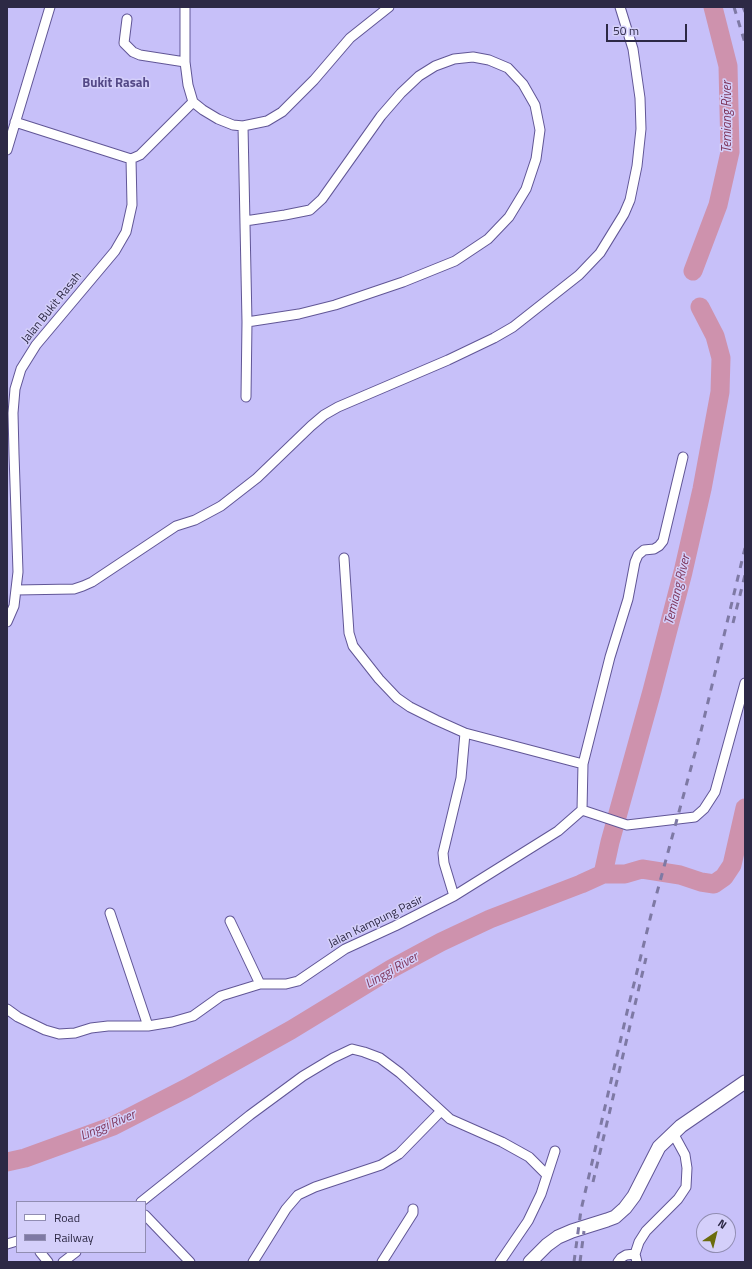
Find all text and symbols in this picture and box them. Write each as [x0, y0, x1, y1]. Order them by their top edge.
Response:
scale bar [608, 16, 689, 42]
text: 50 m [613, 21, 639, 40]
district label: Bukit Rasah [82, 76, 150, 92]
water label: Temiang River [720, 81, 736, 153]
street label: Jalan Bukit Rasah [19, 269, 85, 347]
water label: Temiang River [662, 553, 694, 627]
street label: Jalan Kampung Pasir [326, 893, 426, 951]
water label: Linggi River [363, 950, 421, 992]
water label: Linggi River [78, 1107, 138, 1145]
legend [16, 1201, 146, 1253]
text: Road [54, 1208, 80, 1227]
north arrow [696, 1213, 736, 1253]
text: N [715, 1215, 730, 1233]
text: Railway [54, 1228, 94, 1247]

